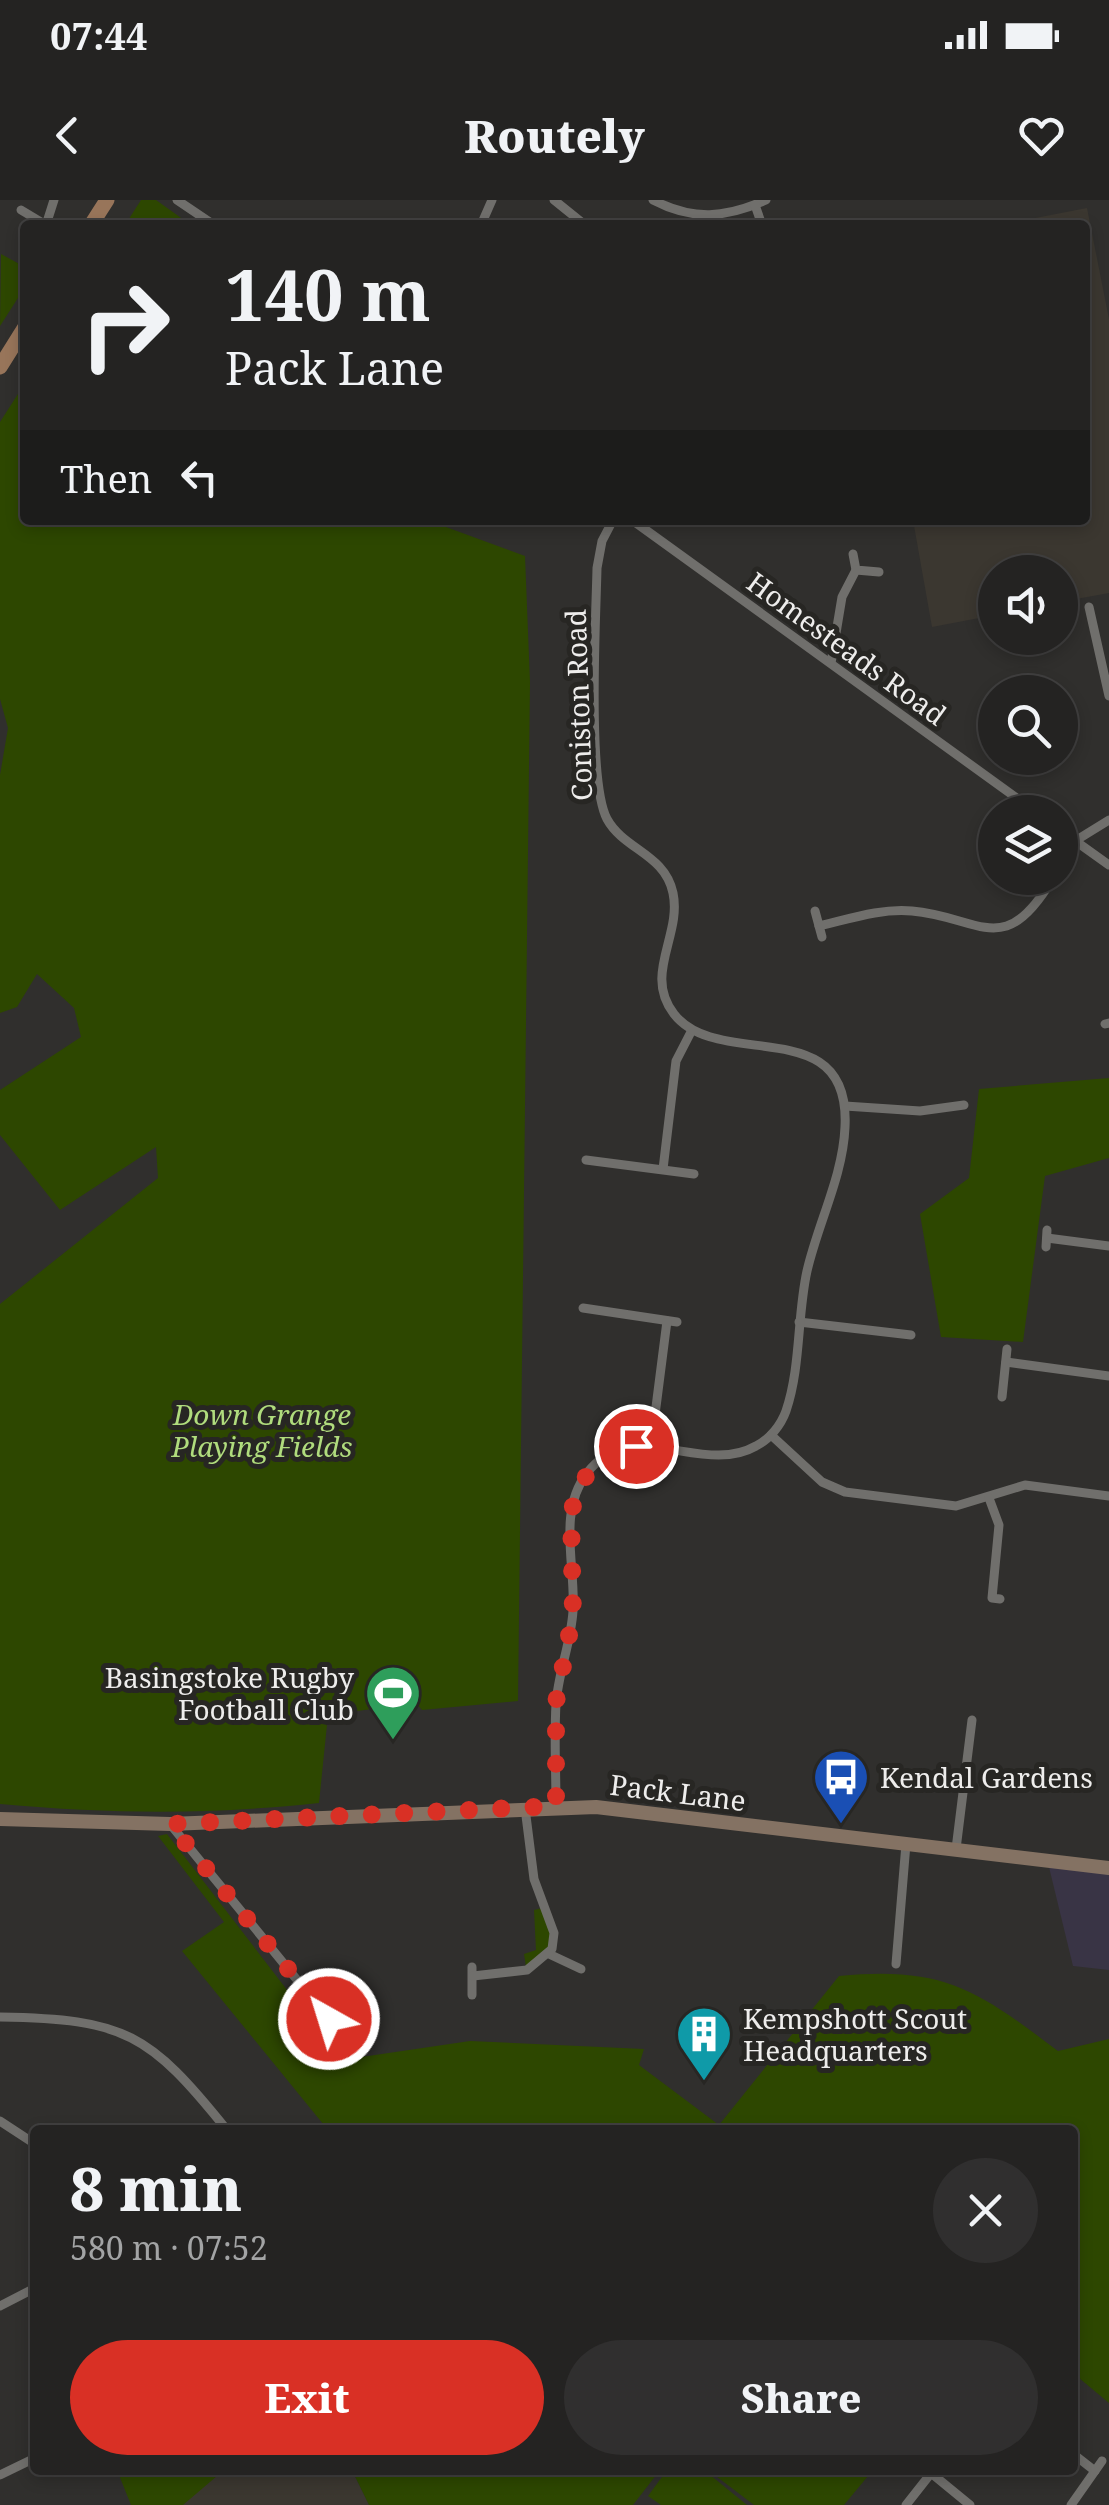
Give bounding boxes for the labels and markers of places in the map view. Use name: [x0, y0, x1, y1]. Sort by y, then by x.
pin: [594, 1404, 679, 1489]
place label: Basingstoke Rugby Football Club: [105, 1658, 354, 1728]
sports icon: Basingstoke Rugby Football Club: [363, 1663, 423, 1742]
bus stop icon: Kendal Gardens: [811, 1747, 871, 1826]
place label: Kendal Gardens: [880, 1758, 1093, 1796]
place label: Kempshott Scout Headquarters: [743, 1999, 967, 2069]
building icon: Kempshott Scout Headquarters: [674, 2004, 734, 2083]

